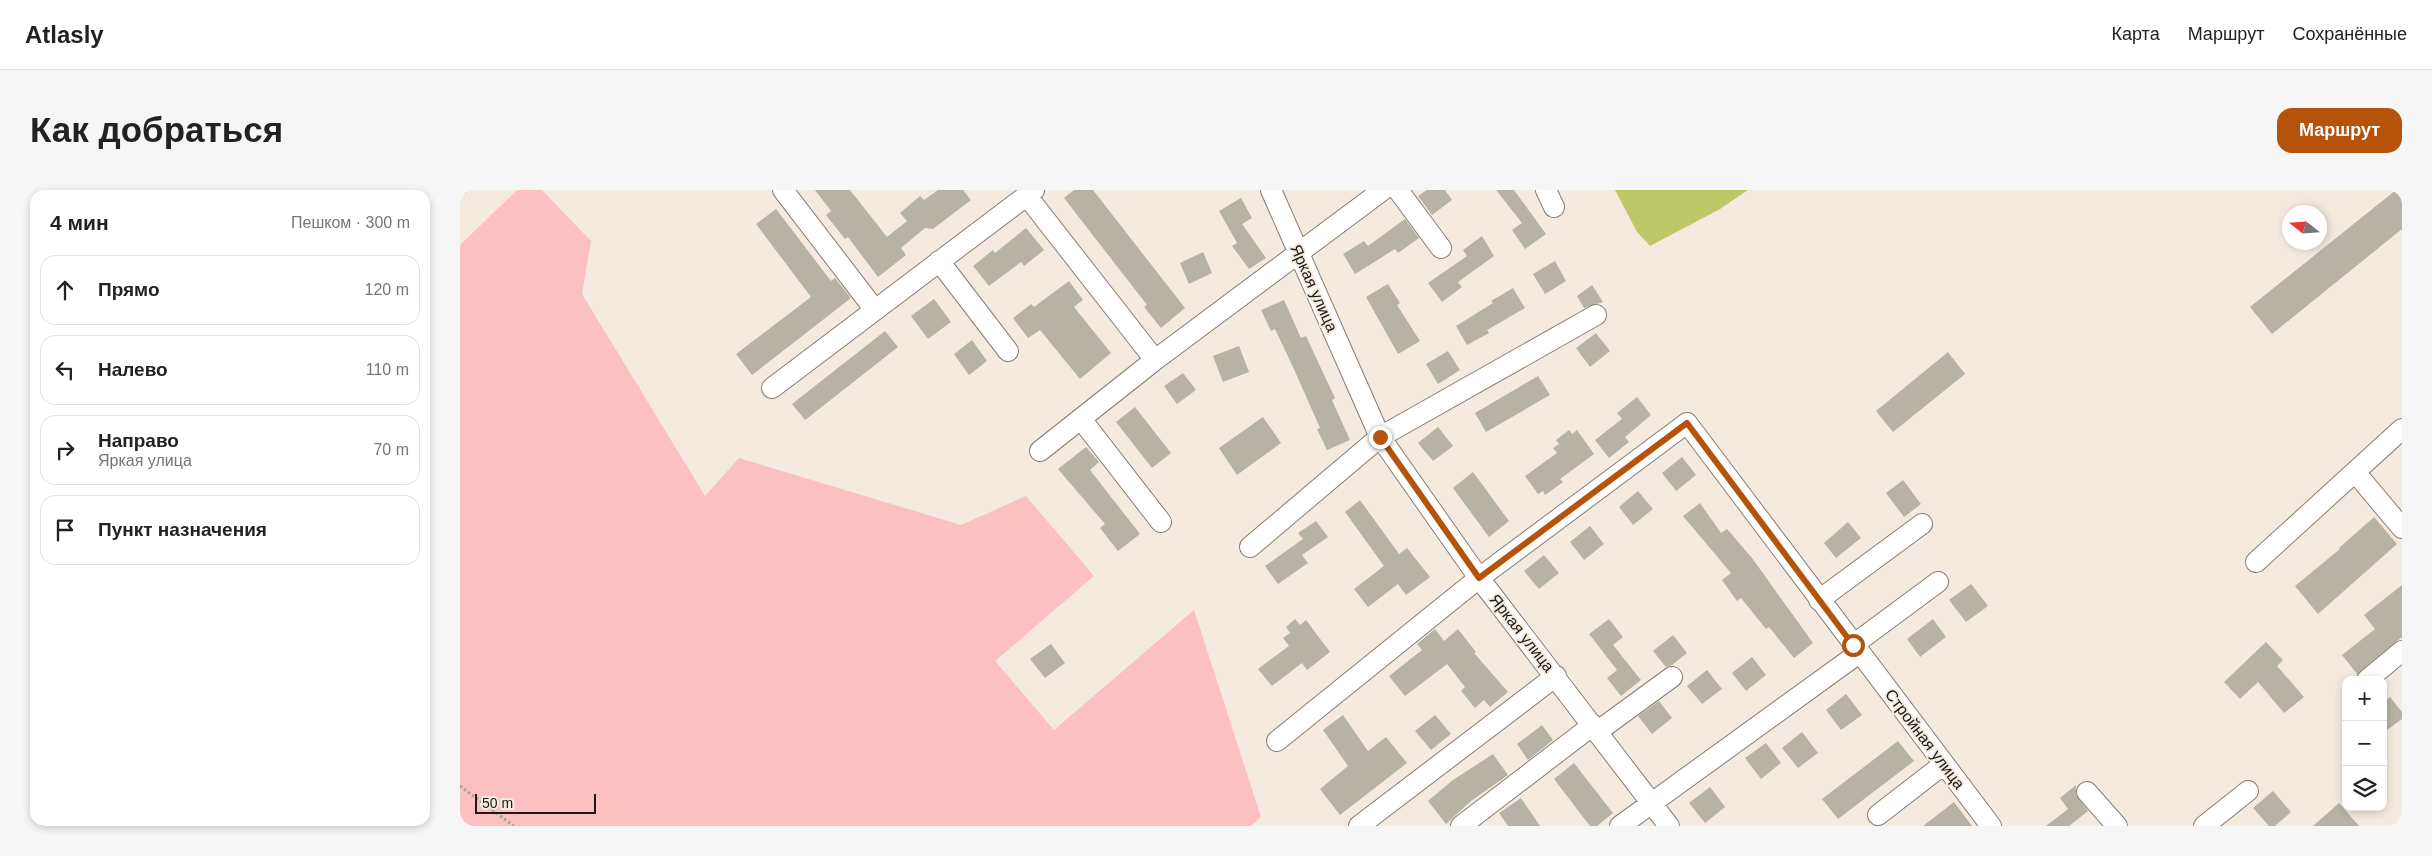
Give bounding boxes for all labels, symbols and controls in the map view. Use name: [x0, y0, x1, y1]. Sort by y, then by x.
text: Atlasly: [25, 21, 104, 48]
text: Карта: [2112, 24, 2160, 44]
text: Маршрут: [2188, 24, 2264, 44]
text: Сохранённые: [2292, 24, 2407, 44]
button: Маршрут: [2277, 108, 2402, 153]
text: Как добраться: [30, 110, 283, 149]
north arrow: [2282, 205, 2327, 250]
text: 4 мин: [50, 211, 109, 234]
text: Пешком · 300 m: [291, 214, 410, 231]
street label: Яркая улица: [1287, 242, 1341, 334]
icon: ahead: [51, 276, 79, 304]
text: Прямо: [98, 279, 160, 300]
text: 120 m: [365, 281, 409, 298]
icon: left: [51, 356, 79, 384]
text: Налево: [98, 359, 168, 380]
text: 110 m: [366, 361, 409, 378]
route end: [1369, 426, 1392, 449]
text: Направо: [98, 430, 179, 451]
icon: right: [51, 436, 79, 464]
text: 70 m: [373, 441, 409, 458]
text: Яркая улица: [98, 452, 192, 469]
icon: arrive: [51, 516, 79, 544]
text: Пункт назначения: [98, 519, 267, 540]
street label: Яркая улица: [1486, 591, 1558, 675]
route start: [1842, 634, 1865, 657]
map controls: [2342, 676, 2387, 811]
button: +: [2342, 676, 2387, 721]
street label: Стройная улица: [1882, 686, 1968, 792]
button: −: [2342, 721, 2387, 766]
button: layers: [2342, 766, 2387, 811]
scale bar: [475, 791, 596, 814]
text: 50 m: [482, 795, 513, 811]

